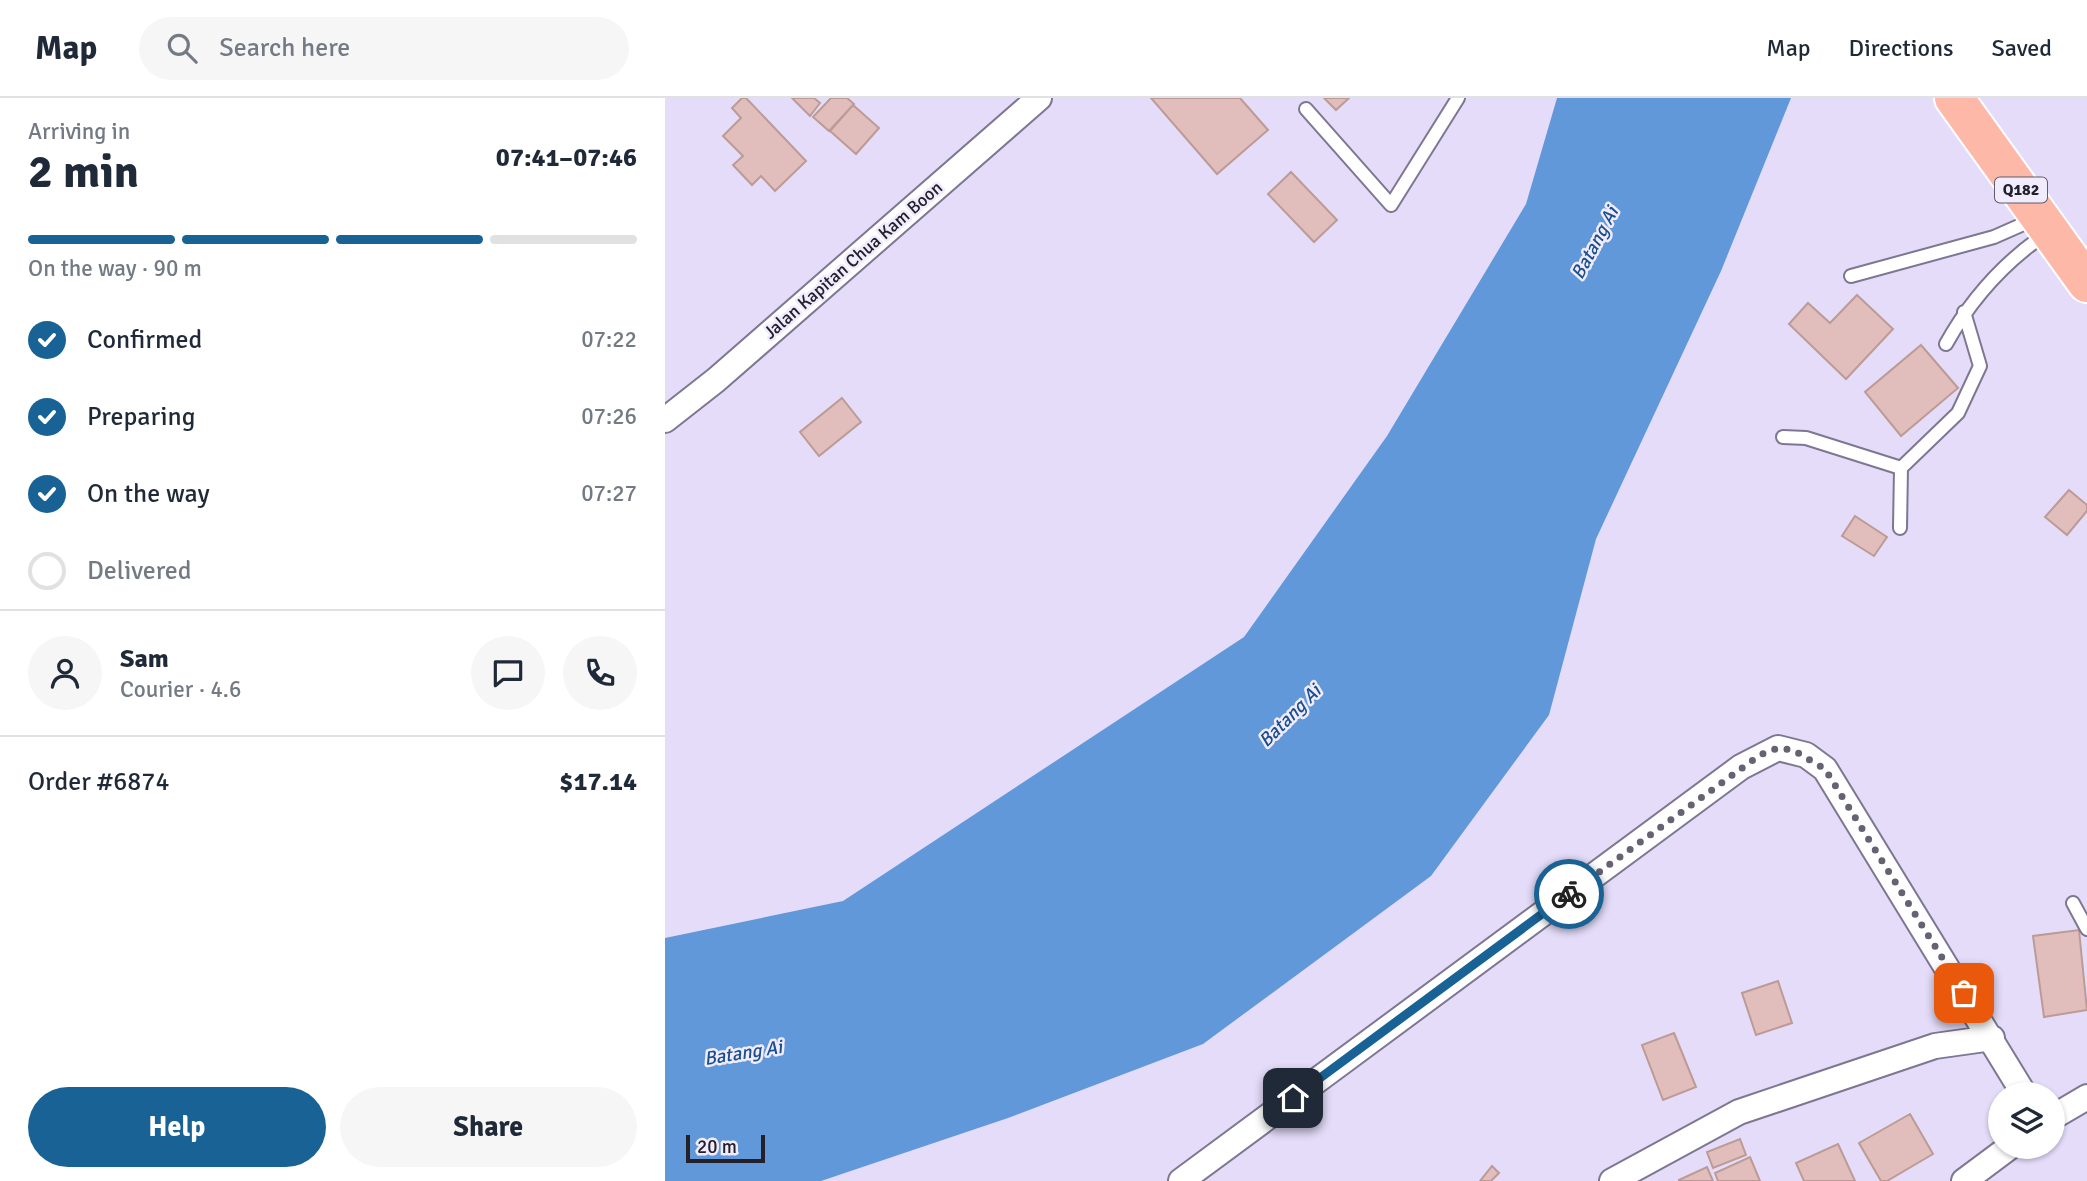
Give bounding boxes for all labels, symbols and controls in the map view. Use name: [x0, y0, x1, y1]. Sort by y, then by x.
search box: [139, 17, 629, 80]
text: Map: [35, 28, 97, 69]
icon: search: [163, 29, 201, 67]
text: Search here: [219, 32, 350, 64]
text: Map: [1766, 33, 1811, 63]
text: Directions: [1849, 33, 1954, 63]
text: Saved: [1992, 33, 2052, 63]
text: Arriving in: [28, 117, 130, 146]
text: 07:41–07:46: [496, 142, 637, 174]
text: 2 min: [28, 144, 139, 200]
street label: Jalan Kapitan Chua Kam Boon: [759, 176, 947, 344]
road number: Q182: [1995, 178, 2047, 202]
water label: Batang Ai: [1566, 201, 1625, 283]
text: On the way · 90 m: [28, 254, 202, 283]
icon: check: [28, 321, 66, 359]
text: Confirmed: [87, 324, 202, 356]
text: 07:22: [581, 325, 637, 354]
icon: check: [28, 398, 66, 436]
text: Preparing: [87, 401, 195, 433]
text: 07:26: [581, 402, 637, 431]
icon: check: [28, 475, 66, 513]
text: On the way: [87, 478, 210, 510]
text: 07:27: [581, 479, 637, 508]
text: Delivered: [87, 555, 192, 587]
button: person: [28, 636, 102, 710]
button: chat: [471, 636, 545, 710]
button: phone: [563, 636, 637, 710]
text: Sam: [120, 643, 169, 675]
text: Courier · 4.6: [120, 675, 241, 704]
water label: Batang Ai: [1254, 678, 1328, 752]
text: Order #6874: [28, 766, 169, 798]
text: $17.14: [559, 766, 637, 798]
courier: [1534, 859, 1604, 929]
icon: bike: [1550, 875, 1588, 913]
pin: [1934, 963, 1994, 1023]
icon: bag: [1945, 974, 1983, 1012]
water label: Batang Ai: [702, 1035, 785, 1071]
pin: [1263, 1068, 1323, 1128]
icon: home: [1274, 1079, 1312, 1117]
map controls: [1988, 1082, 2065, 1159]
button: layers: [1988, 1082, 2065, 1159]
button: Help: [28, 1087, 326, 1167]
button: Share: [340, 1087, 637, 1167]
scale bar: [686, 1132, 765, 1164]
text: 20 m: [697, 1135, 737, 1159]

